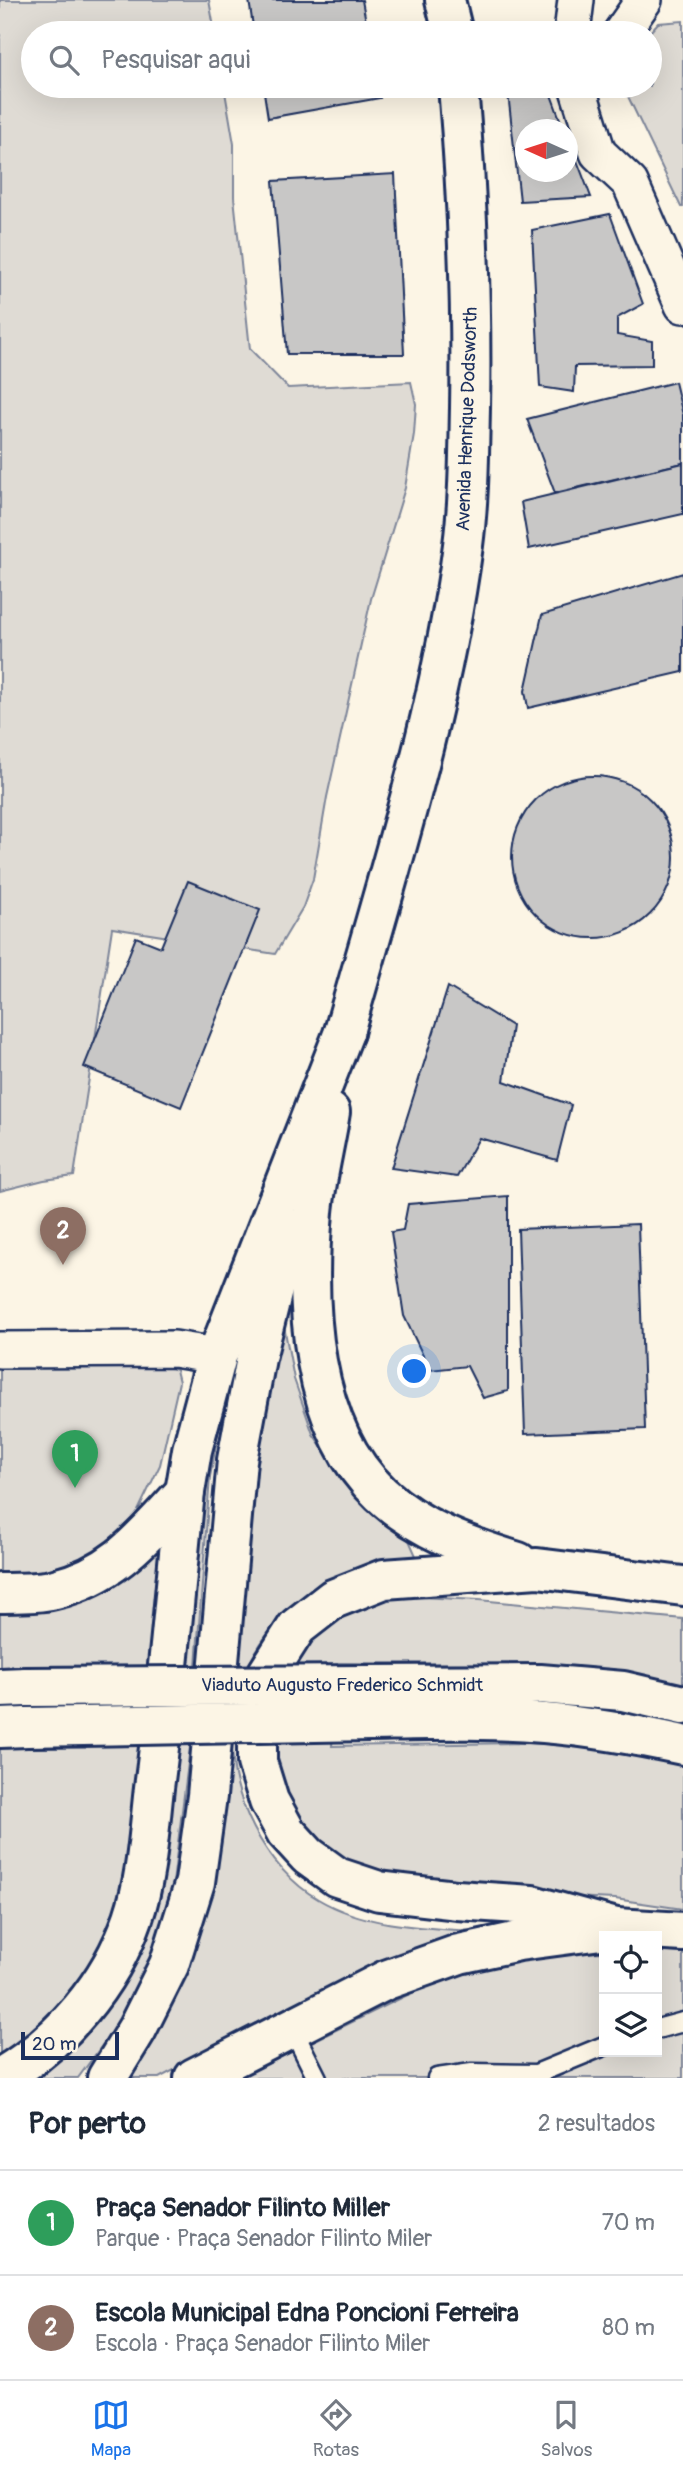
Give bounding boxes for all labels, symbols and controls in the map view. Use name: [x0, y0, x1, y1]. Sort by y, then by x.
search box: [21, 21, 662, 98]
icon: search: [45, 41, 83, 79]
text: Pesquisar aqui: [101, 44, 250, 76]
north arrow: [515, 119, 578, 182]
street label: Avenida Henrique Dodsworth: [451, 306, 483, 532]
pin: 2: [40, 1207, 86, 1265]
your location: [397, 1354, 431, 1388]
pin: 1: [52, 1430, 98, 1488]
street label: Viaduto Augusto Frederico Schmidt: [201, 1673, 483, 1697]
map controls: [599, 1931, 662, 2057]
button: locate: [599, 1931, 662, 1994]
button: layers: [599, 1994, 662, 2057]
scale bar: [21, 2029, 119, 2061]
text: 20 m: [32, 2032, 77, 2056]
text: Por perto: [28, 2105, 146, 2142]
text: 2 resultados: [538, 2109, 655, 2138]
text: Praça Senador Filinto Miller: [95, 2192, 390, 2224]
text: 1: [47, 2208, 56, 2237]
text: 70 m: [602, 2208, 655, 2237]
text: Parque · Praça Senador Filinto Miler: [95, 2224, 432, 2253]
text: Escola Municipal Edna Poncioni Ferreira: [95, 2297, 519, 2329]
text: 2: [45, 2313, 57, 2342]
text: 80 m: [602, 2313, 655, 2342]
text: Escola · Praça Senador Filinto Miler: [95, 2329, 430, 2358]
tab: Mapa: [91, 2396, 131, 2462]
tab: Rotas: [313, 2396, 359, 2462]
tab: Salvos: [541, 2396, 592, 2462]

